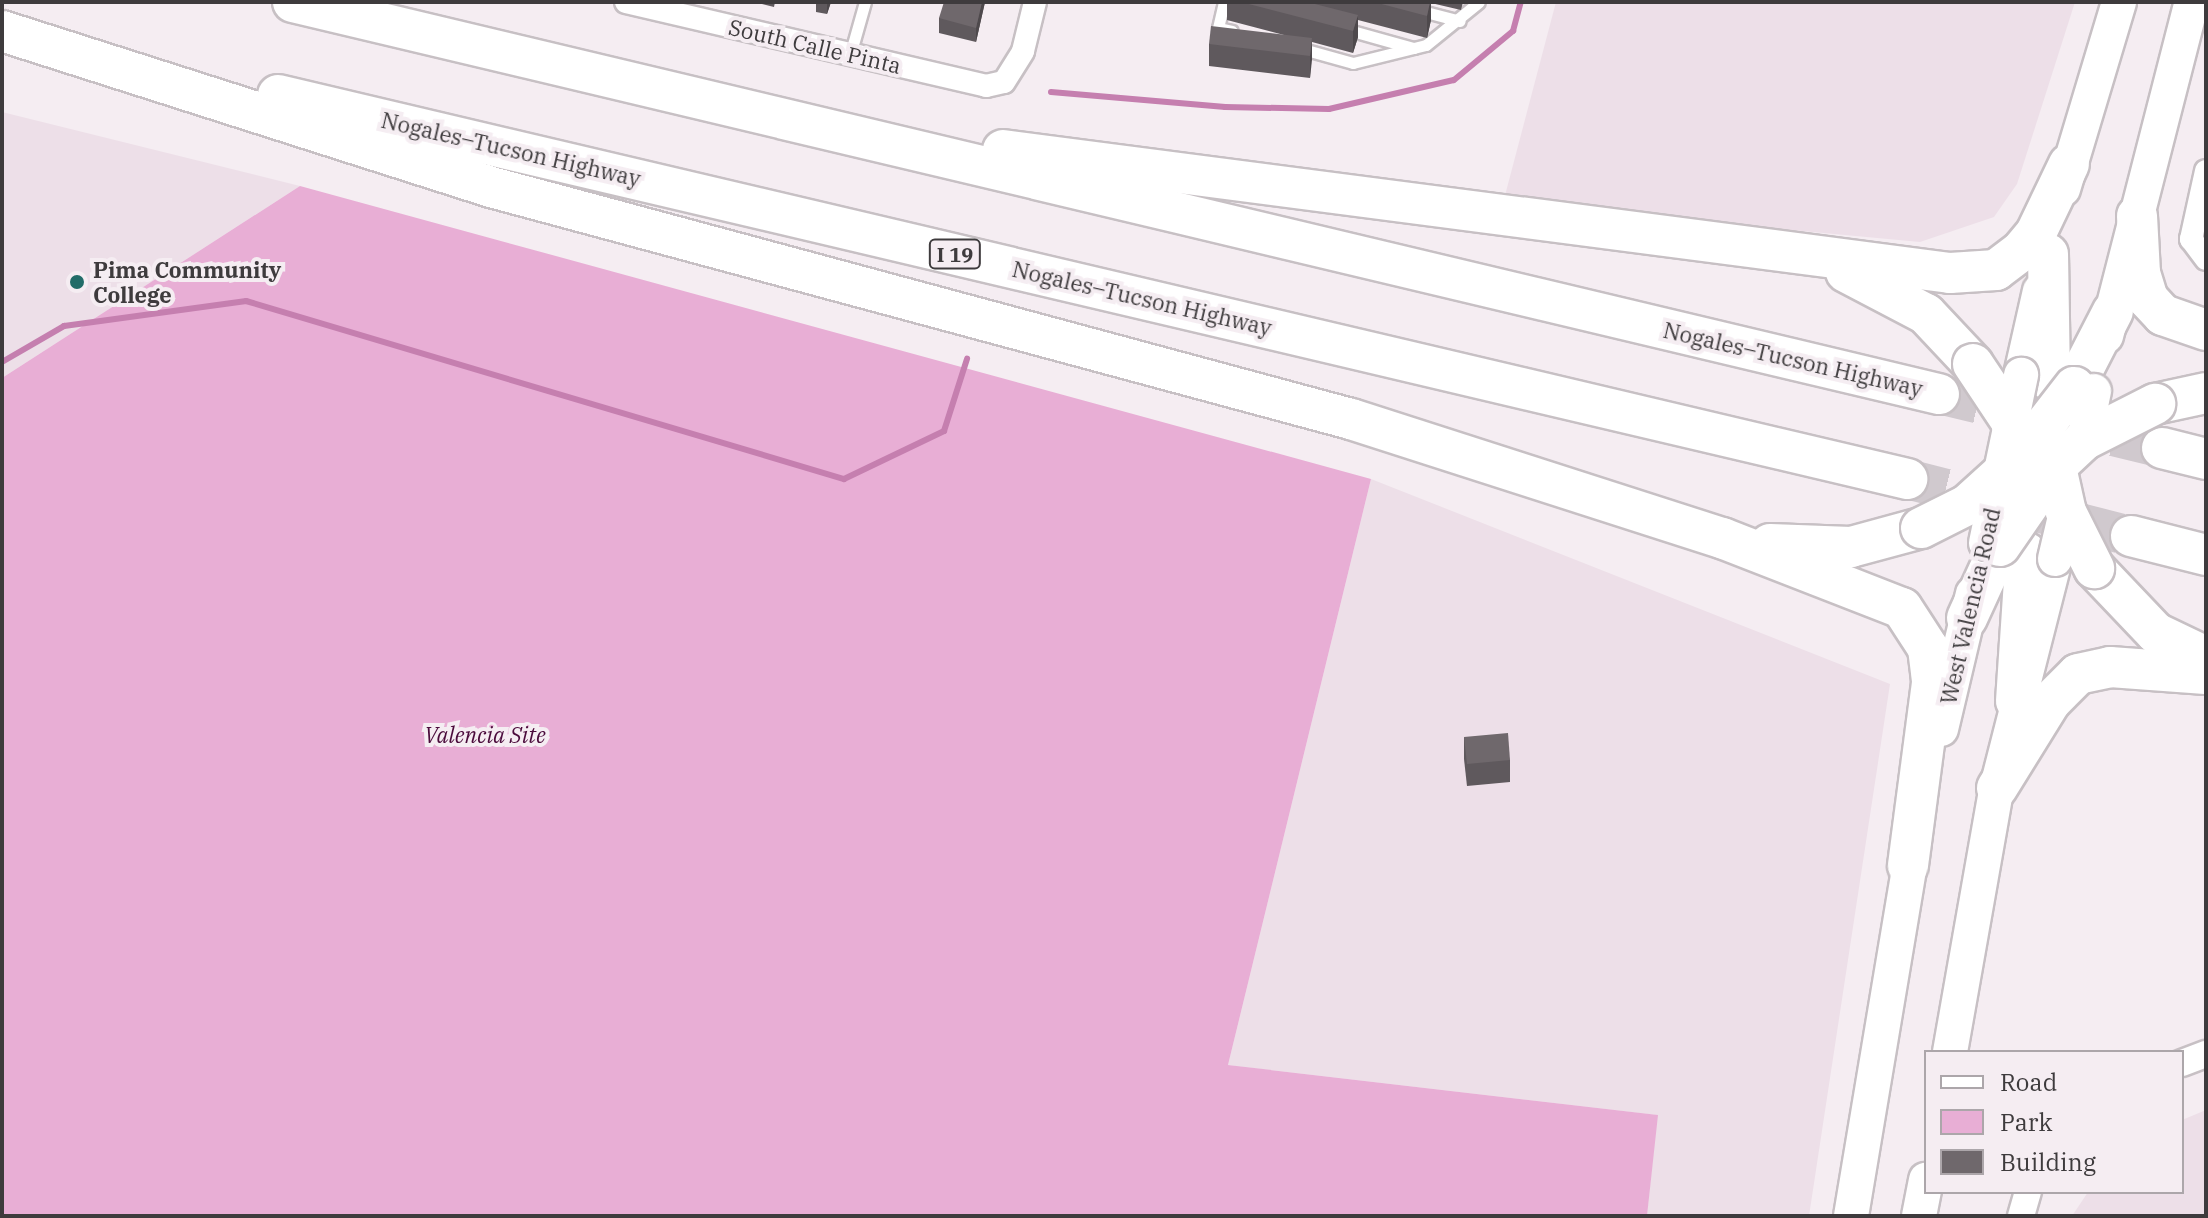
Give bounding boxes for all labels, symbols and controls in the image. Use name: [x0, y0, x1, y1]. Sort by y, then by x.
street label: South Calle Pinta: [726, 13, 904, 79]
street label: Nogales–Tucson Highway: [379, 106, 643, 192]
road number: I 19: [927, 238, 983, 270]
street label: Nogales–Tucson Highway: [1010, 255, 1274, 341]
place label: Pima Community College: [93, 256, 281, 308]
marker: Pima Community College: [68, 273, 86, 291]
street label: Nogales–Tucson Highway: [1661, 316, 1925, 402]
street label: West Valencia Road: [1935, 505, 2005, 707]
park label: Valencia Site: [424, 722, 546, 748]
legend: [1924, 1050, 2184, 1194]
text: Road: [2000, 1066, 2057, 1098]
text: Park: [2000, 1106, 2052, 1138]
text: Building: [2000, 1146, 2096, 1178]

